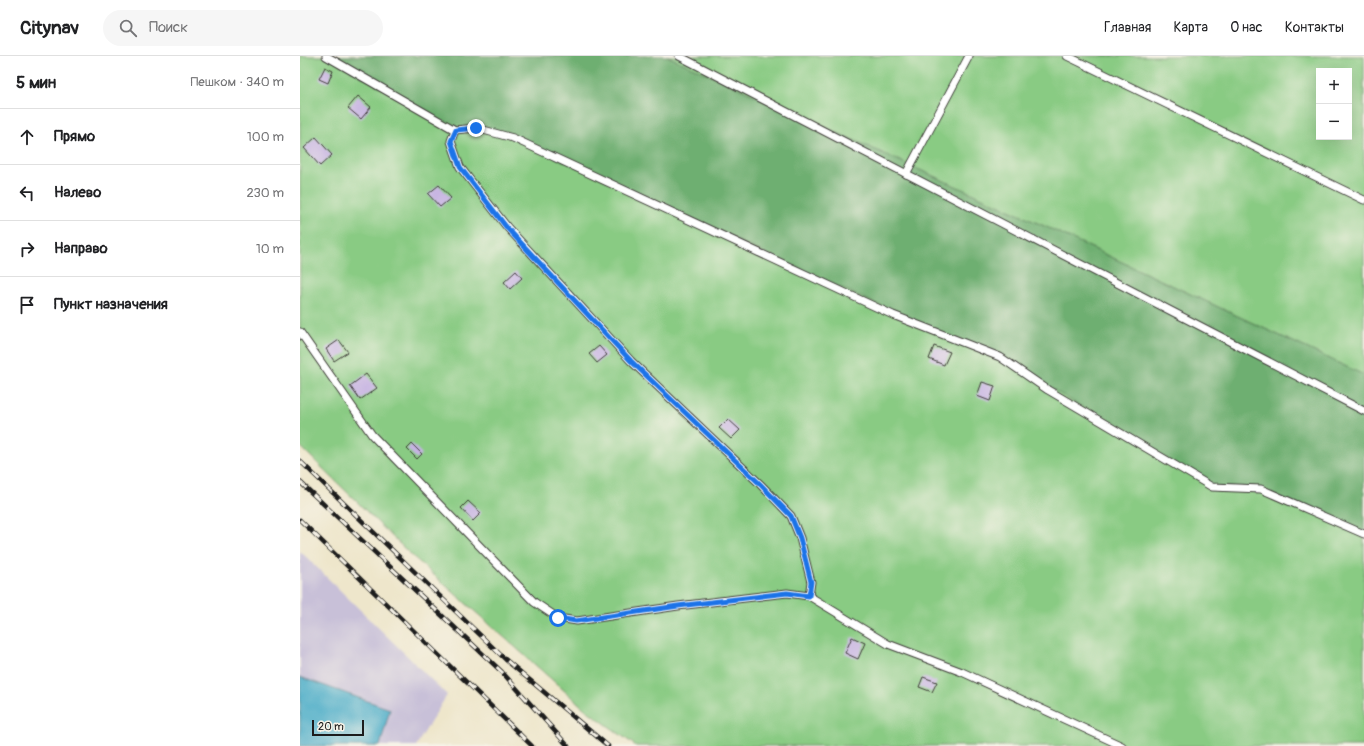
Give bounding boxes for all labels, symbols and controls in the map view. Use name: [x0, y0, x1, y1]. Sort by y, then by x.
search box: [103, 10, 383, 46]
text: Citynav: [20, 16, 79, 40]
icon: search: [117, 17, 139, 39]
text: Поиск: [149, 18, 188, 37]
text: Главная: [1104, 19, 1151, 36]
text: Карта: [1173, 19, 1208, 36]
text: О нас: [1230, 19, 1263, 36]
text: Контакты: [1285, 19, 1344, 36]
map controls: [1316, 68, 1352, 140]
button: +: [1316, 68, 1352, 104]
text: 5 мин: [16, 72, 56, 93]
text: Пешком · 340 m: [190, 74, 284, 90]
button: −: [1316, 104, 1352, 140]
route end: [467, 119, 485, 137]
icon: ahead: [16, 126, 38, 148]
text: Прямо: [54, 127, 95, 146]
text: 100 m: [247, 129, 284, 145]
icon: left: [16, 182, 38, 204]
text: Налево: [54, 183, 101, 202]
text: 230 m: [247, 185, 284, 201]
icon: right: [16, 238, 38, 260]
text: Направо: [54, 239, 108, 258]
text: 10 m: [256, 241, 284, 257]
icon: arrive: [16, 294, 38, 316]
text: Пункт назначения: [54, 295, 168, 314]
route start: [549, 609, 567, 627]
scale bar: [312, 718, 364, 737]
text: 20 m: [318, 720, 344, 733]

